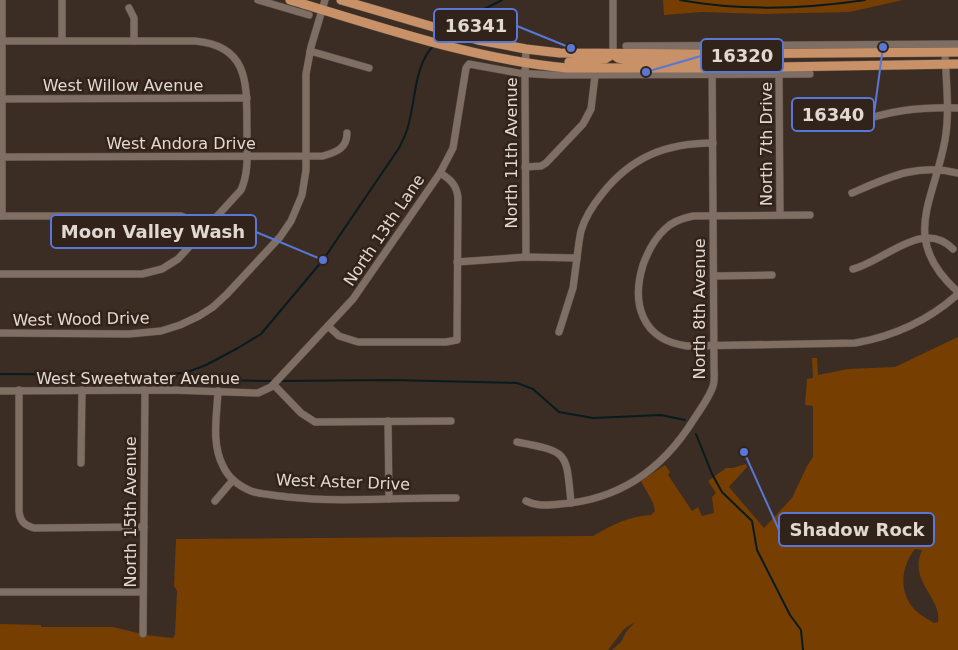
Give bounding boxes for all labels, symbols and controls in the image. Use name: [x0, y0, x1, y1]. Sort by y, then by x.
callout: 16341: [434, 9, 517, 42]
text: 16341: [445, 15, 507, 36]
callout: 16320: [701, 39, 783, 72]
text: 16320: [711, 45, 773, 66]
street label: West Willow Avenue: [43, 76, 203, 95]
street label: North 11th Avenue: [502, 77, 521, 229]
street label: North 7th Drive: [757, 82, 776, 206]
callout: 16340: [792, 98, 874, 131]
text: 16340: [802, 104, 864, 125]
street label: West Andora Drive: [106, 134, 256, 153]
street label: North 13th Lane: [340, 171, 428, 289]
callout: Moon Valley Wash: [51, 215, 256, 248]
text: Moon Valley Wash: [61, 221, 245, 242]
street label: North 8th Avenue: [690, 239, 709, 379]
street label: West Wood Drive: [12, 308, 150, 330]
street label: West Sweetwater Avenue: [36, 369, 240, 388]
street label: North 15th Avenue: [121, 436, 140, 588]
street label: West Aster Drive: [276, 470, 410, 494]
callout: Shadow Rock: [779, 513, 934, 546]
text: Shadow Rock: [790, 519, 925, 540]

